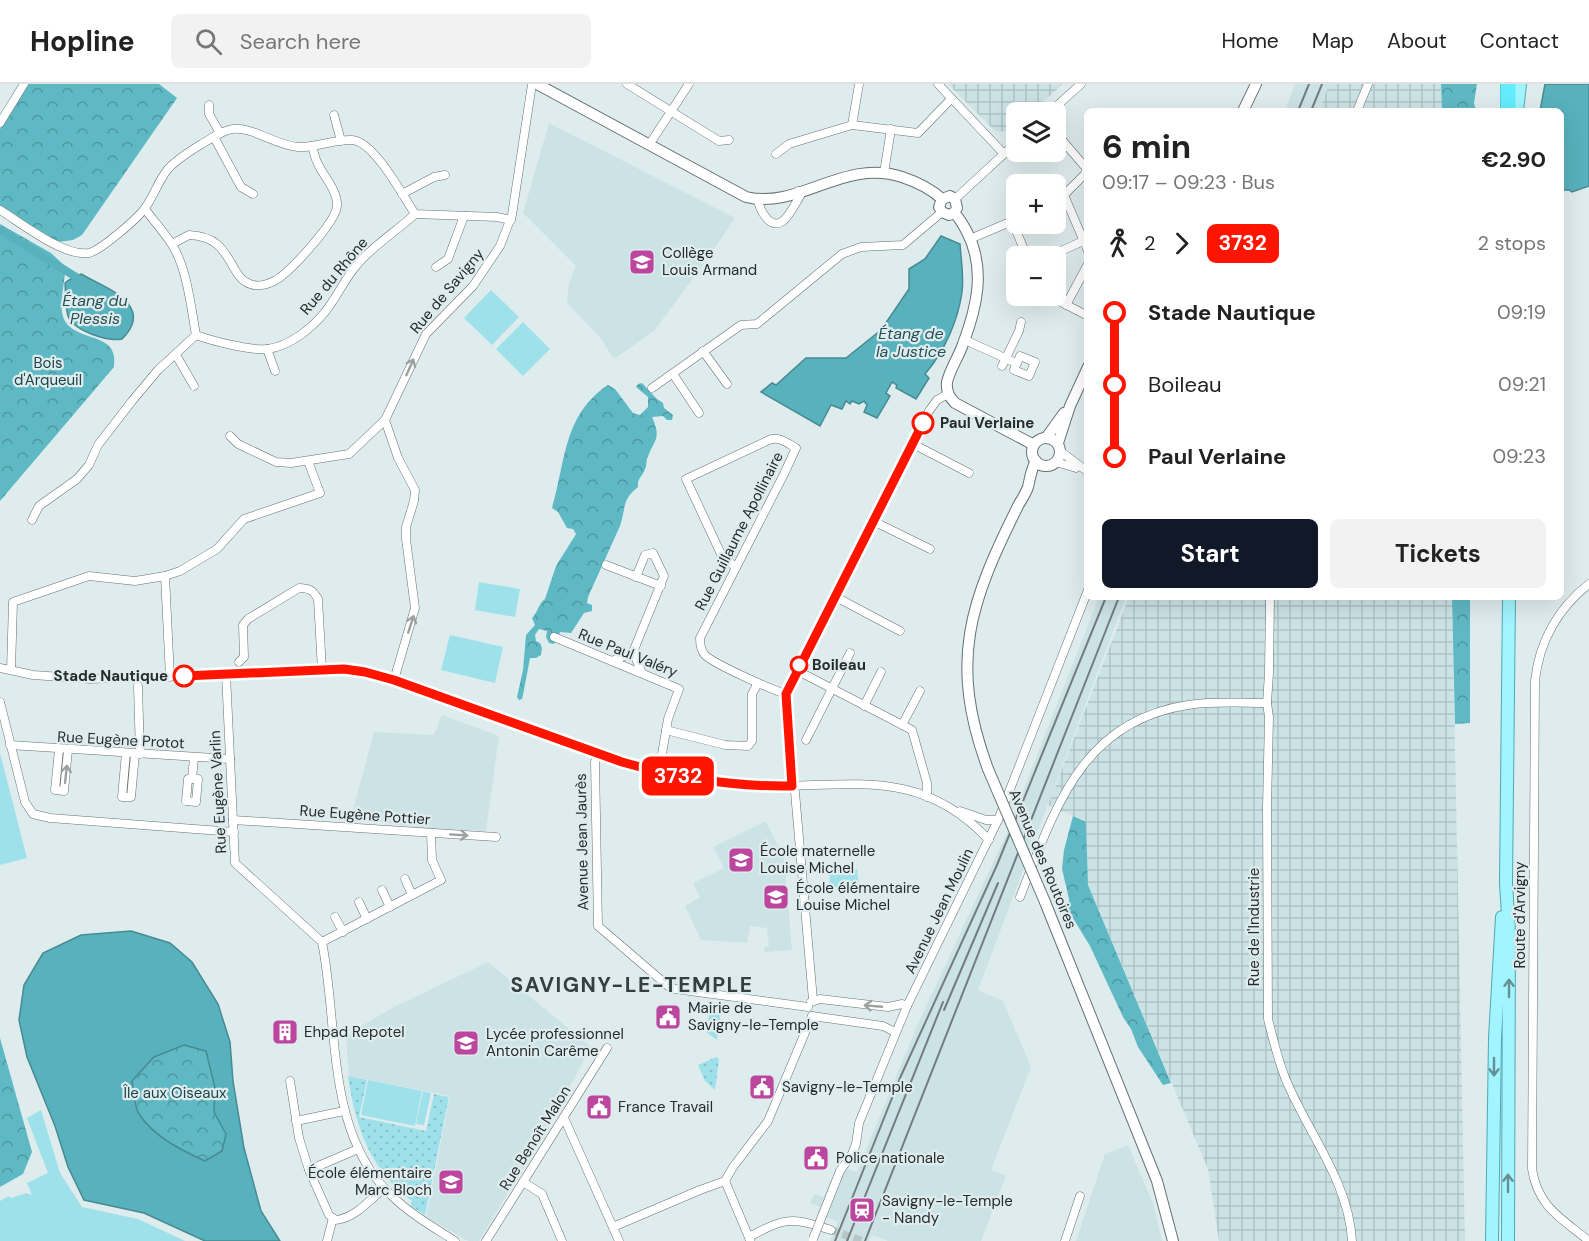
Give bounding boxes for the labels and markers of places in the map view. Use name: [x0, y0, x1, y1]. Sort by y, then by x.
place label: Collège Louis Armand: [662, 243, 757, 280]
school or university icon: Collège Louis Armand: [627, 247, 657, 277]
marker: Paul Verlaine: [912, 412, 934, 434]
place label: Paul Verlaine: [940, 413, 1034, 433]
place label: Boileau: [812, 655, 866, 675]
marker: Boileau: [790, 656, 808, 674]
marker: Stade Nautique: [173, 665, 195, 687]
place label: Stade Nautique: [54, 666, 168, 686]
place label: École maternelle Louise Michel: [760, 841, 875, 878]
school or university icon: École maternelle Louise Michel: [726, 845, 756, 875]
place label: École élémentaire Louise Michel: [796, 878, 920, 915]
school or university icon: École élémentaire Louise Michel: [761, 882, 791, 912]
place label: Mairie de Savigny-le-Temple: [688, 998, 819, 1035]
public building icon: Mairie de Savigny-le-Temple: [653, 1002, 683, 1032]
building icon: Ehpad Repotel: [270, 1017, 300, 1047]
place label: Ehpad Repotel: [304, 1022, 405, 1042]
place label: Lycée professionnel Antonin Carême: [486, 1024, 624, 1061]
school or university icon: Lycée professionnel Antonin Carême: [451, 1028, 481, 1058]
public building icon: Savigny-le-Temple: [747, 1072, 777, 1102]
place label: Savigny-le-Temple: [782, 1077, 913, 1097]
public building icon: France Travail: [584, 1092, 614, 1122]
place label: France Travail: [618, 1097, 713, 1117]
public building icon: Police nationale: [801, 1143, 831, 1173]
place label: Police nationale: [836, 1148, 945, 1168]
place label: École élémentaire Marc Bloch: [308, 1163, 432, 1200]
school or university icon: École élémentaire Marc Bloch: [436, 1167, 466, 1197]
place label: Savigny-le-Temple - Nandy: [882, 1191, 1013, 1228]
station icon: Savigny-le-Temple - Nandy: [847, 1195, 877, 1225]

